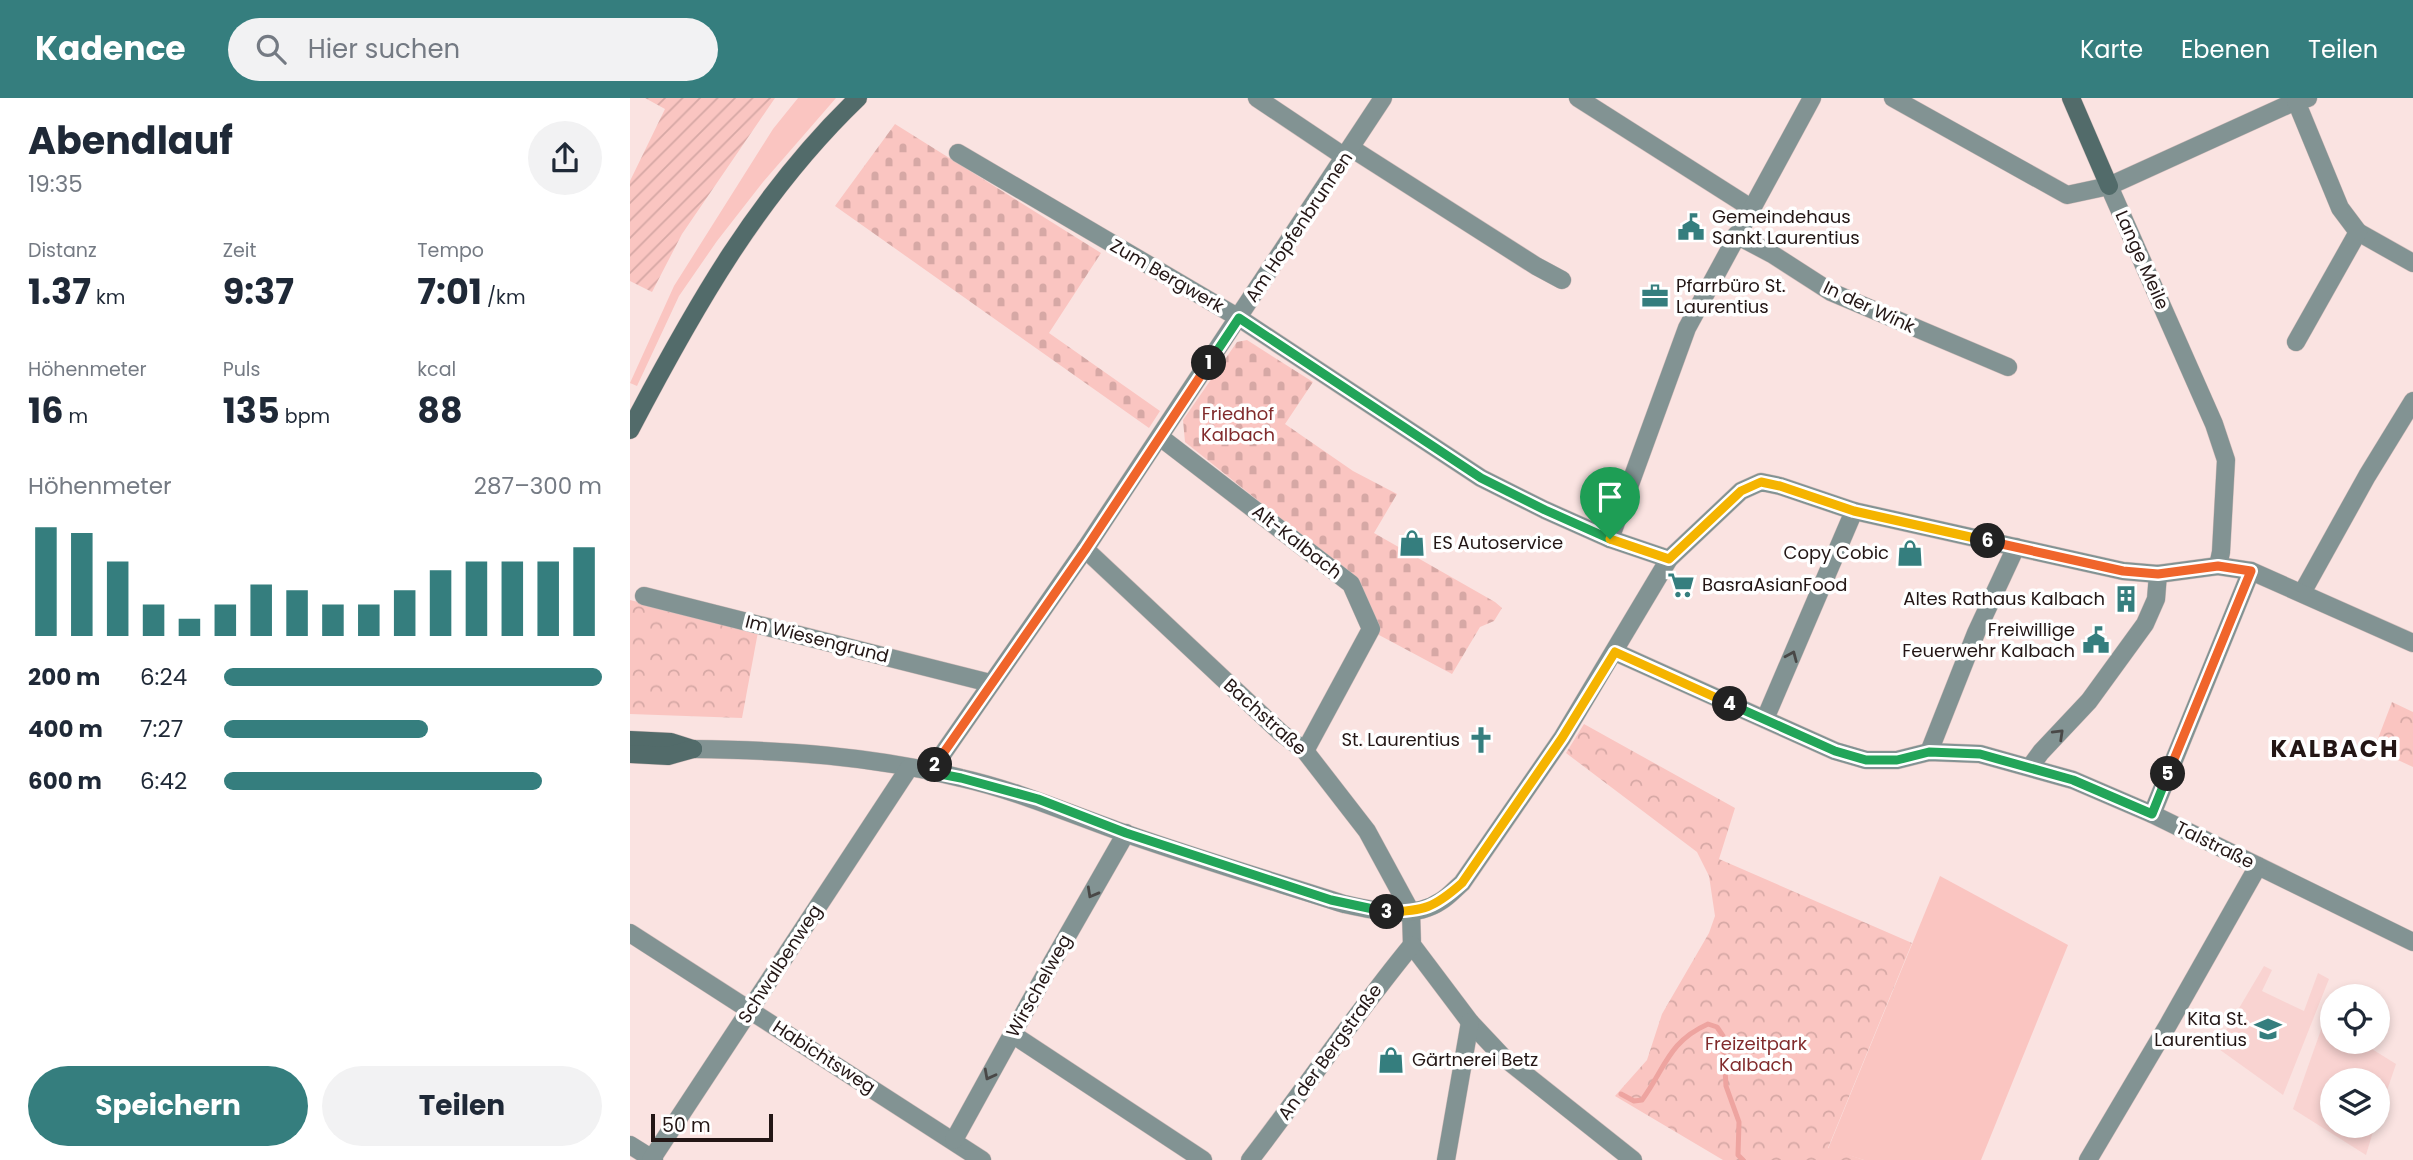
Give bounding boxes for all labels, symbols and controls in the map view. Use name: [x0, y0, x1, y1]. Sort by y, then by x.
search box: [228, 18, 718, 81]
text: Kadence: [35, 25, 186, 72]
icon: search: [252, 30, 290, 68]
text: Hier suchen: [308, 31, 460, 67]
text: Karte: [2080, 33, 2143, 66]
text: Ebenen: [2181, 33, 2270, 66]
text: Teilen: [2308, 33, 2378, 66]
text: Abendlauf: [28, 114, 233, 167]
button: share: [528, 121, 602, 195]
street label: Am Hopfenbrunnen: [1239, 147, 1358, 307]
text: 19:35: [28, 168, 83, 200]
place label: Gemeindehaus Sankt Laurentius: [1712, 204, 1860, 250]
street label: Lange Meile: [2109, 206, 2175, 313]
public building icon: Gemeindehaus Sankt Laurentius: [1676, 212, 1706, 242]
street label: Zum Bergwerk: [1106, 233, 1229, 319]
text: Distanz: [28, 237, 97, 264]
text: Zeit: [223, 237, 256, 264]
text: Tempo: [417, 237, 484, 264]
text: 1.37: [28, 267, 91, 316]
text: 9:37: [223, 267, 294, 316]
text: 7:01: [417, 267, 482, 316]
place label: Pfarrbüro St. Laurentius: [1676, 273, 1786, 319]
street label: In der Wink: [1819, 274, 1920, 339]
office icon: Pfarrbüro St. Laurentius: [1640, 281, 1670, 311]
text: km: [91, 284, 125, 311]
text: /km: [482, 284, 525, 311]
pin: 1: [1192, 345, 1226, 380]
text: 1: [1205, 349, 1212, 376]
text: Höhenmeter: [28, 356, 147, 383]
text: Puls: [223, 356, 260, 383]
text: kcal: [417, 356, 456, 383]
text: 16: [28, 386, 63, 435]
text: 135: [223, 386, 280, 435]
text: 88: [417, 386, 463, 435]
park label: Friedhof Kalbach: [1201, 401, 1275, 447]
text: m: [63, 403, 88, 430]
text: bpm: [280, 403, 330, 430]
pin: [1580, 467, 1640, 539]
text: Höhenmeter: [28, 470, 172, 502]
text: 287–300 m: [474, 470, 602, 502]
icon: arrive: [1591, 478, 1629, 516]
street label: Alt-Kalbach: [1247, 499, 1347, 584]
pin: 6: [1970, 524, 2006, 558]
text: 6: [1981, 527, 1994, 554]
shop icon: ES Autoservice: [1397, 528, 1427, 558]
place label: ES Autoservice: [1433, 530, 1563, 555]
shop icon: Copy Cobic: [1895, 538, 1925, 568]
place label: Copy Cobic: [1784, 540, 1889, 565]
supermarket icon: BasraAsianFood: [1666, 570, 1696, 600]
place label: BasraAsianFood: [1702, 572, 1847, 597]
building icon: Altes Rathaus Kalbach: [2111, 584, 2141, 614]
place label: Altes Rathaus Kalbach: [1903, 586, 2105, 611]
street label: Im Wiesengrund: [743, 609, 892, 668]
place label: Freiwillige Feuerwehr Kalbach: [1902, 617, 2075, 663]
public building icon: Freiwillige Feuerwehr Kalbach: [2081, 625, 2111, 655]
one-way arrow: [1784, 651, 1798, 664]
text: 200 m: [28, 661, 100, 693]
text: 6:24: [140, 661, 187, 693]
street label: Bachstraße: [1218, 673, 1312, 761]
pin: 4: [1712, 686, 1748, 722]
text: 4: [1723, 690, 1736, 717]
text: 400 m: [28, 713, 103, 745]
text: 7:27: [140, 713, 183, 745]
church icon: St. Laurentius: [1466, 725, 1496, 755]
place label: St. Laurentius: [1342, 727, 1460, 752]
one-way arrow: [2051, 729, 2064, 742]
district label: KALBACH: [2270, 732, 2400, 765]
pin: 2: [918, 748, 952, 782]
text: 2: [929, 751, 940, 778]
pin: 5: [2150, 756, 2186, 792]
text: 5: [2161, 760, 2174, 787]
text: 600 m: [28, 765, 102, 797]
text: 6:42: [140, 765, 187, 797]
street label: Talstraße: [2172, 815, 2259, 874]
one-way arrow: [1087, 885, 1100, 898]
pin: 3: [1370, 894, 1404, 930]
text: 3: [1381, 898, 1392, 925]
street label: Schwalbenweg: [732, 899, 827, 1028]
street label: Wirschelweg: [1000, 930, 1077, 1042]
street label: An der Bergstraße: [1272, 979, 1388, 1125]
map controls: [2320, 984, 2390, 1138]
button: locate: [2320, 984, 2390, 1054]
place label: Kita St. Laurentius: [2154, 1006, 2247, 1052]
street label: Habichtsweg: [768, 1014, 880, 1099]
school or university icon: Kita St. Laurentius: [2253, 1014, 2283, 1044]
park label: Freizeitpark Kalbach: [1705, 1031, 1808, 1077]
shop icon: Gärtnerei Betz: [1376, 1045, 1406, 1075]
place label: Gärtnerei Betz: [1412, 1047, 1538, 1072]
button: Speichern: [28, 1066, 308, 1146]
button: Teilen: [322, 1066, 602, 1146]
one-way arrow: [984, 1068, 998, 1081]
button: layers: [2320, 1068, 2390, 1138]
scale bar: [651, 1111, 774, 1143]
text: 50 m: [662, 1112, 711, 1139]

